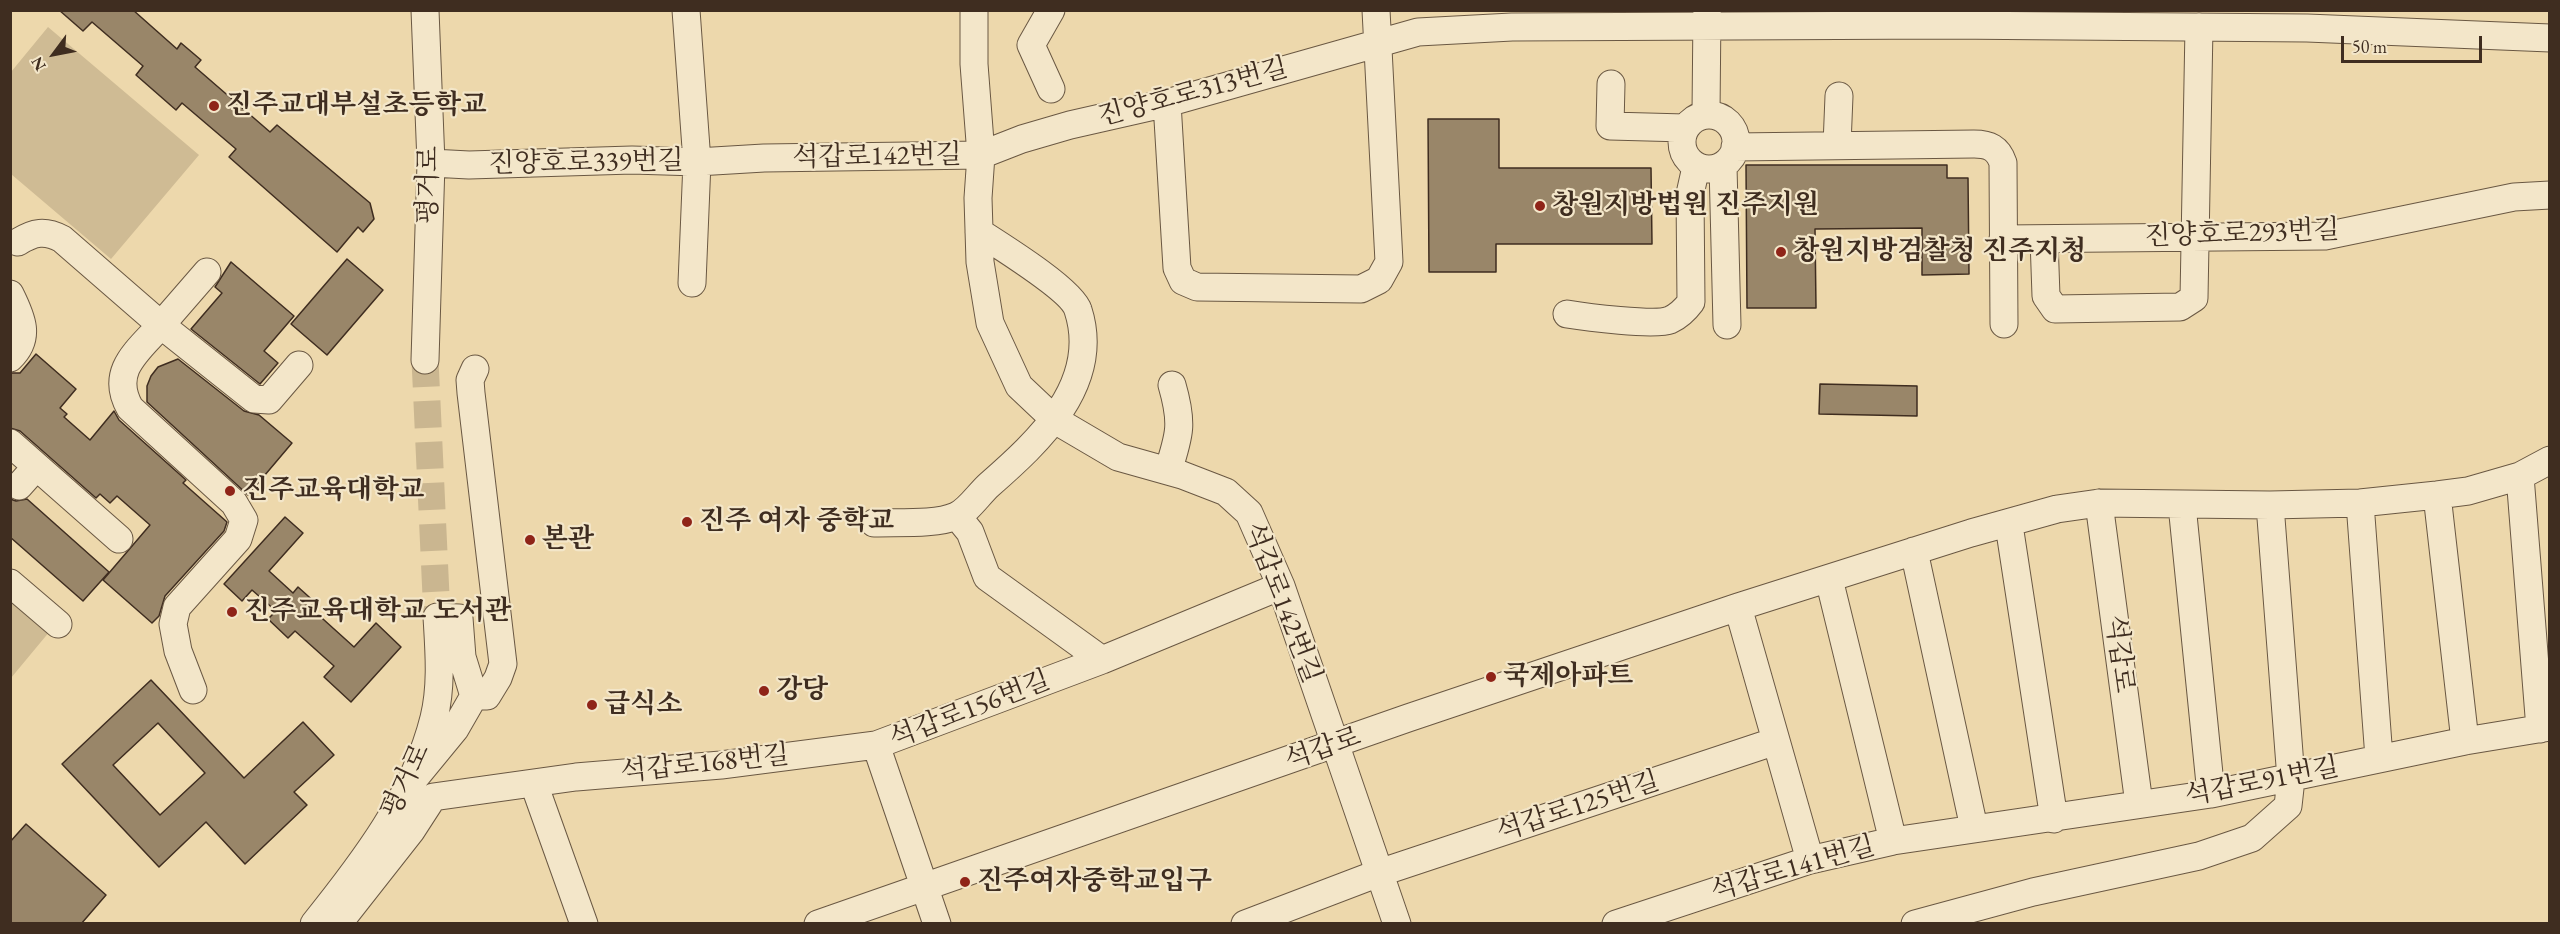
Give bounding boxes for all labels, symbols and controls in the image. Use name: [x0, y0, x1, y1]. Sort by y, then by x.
north arrow: [24, 24, 84, 84]
scale bar: [2344, 24, 2485, 62]
text: 50 m: [2352, 35, 2387, 58]
street label: 진양호로313번길: [1094, 52, 1292, 134]
text: N: [26, 53, 51, 75]
place label: 진주교대부설초등학교: [226, 90, 487, 122]
marker: 진주교대부설초등학교: [207, 99, 221, 113]
street label: 석갑로142번길: [792, 139, 962, 175]
street label: 진양호로339번길: [488, 145, 684, 181]
street label: 평거로: [412, 146, 446, 224]
place label: 창원지방법원 진주지원: [1552, 190, 1819, 222]
marker: 창원지방법원 진주지원: [1533, 199, 1547, 213]
street label: 진양호로293번길: [2144, 214, 2340, 254]
place label: 창원지방검찰청 진주지청: [1793, 236, 2086, 268]
marker: 창원지방검찰청 진주지청: [1774, 245, 1788, 259]
place label: 진주교육대학교: [242, 475, 425, 507]
marker: 진주교육대학교: [223, 484, 237, 498]
place label: 진주 여자 중학교: [699, 506, 894, 538]
marker: 진주 여자 중학교: [680, 515, 694, 529]
street label: 석갑로142번길: [1237, 518, 1327, 688]
place label: 본관: [542, 524, 594, 556]
marker: 본관: [523, 533, 537, 547]
place label: 진주교육대학교 도서관: [244, 596, 511, 628]
marker: 진주교육대학교 도서관: [225, 605, 239, 619]
street label: 석갑로: [2098, 613, 2140, 695]
place label: 국제아파트: [1503, 661, 1633, 693]
street label: 석갑로156번길: [885, 665, 1055, 755]
marker: 국제아파트: [1484, 670, 1498, 684]
place label: 강당: [776, 675, 828, 707]
marker: 강당: [757, 684, 771, 698]
place label: 급식소: [604, 689, 682, 721]
marker: 급식소: [585, 698, 599, 712]
street label: 석갑로: [1281, 721, 1365, 777]
street label: 평거로: [375, 739, 437, 823]
street label: 석갑로168번길: [619, 739, 791, 789]
street label: 석갑로91번길: [2182, 751, 2342, 813]
street label: 석갑로125번길: [1492, 765, 1664, 849]
street label: 석갑로141번길: [1707, 830, 1879, 908]
place label: 진주여자중학교입구: [977, 866, 1212, 898]
marker: 진주여자중학교입구: [958, 875, 972, 889]

